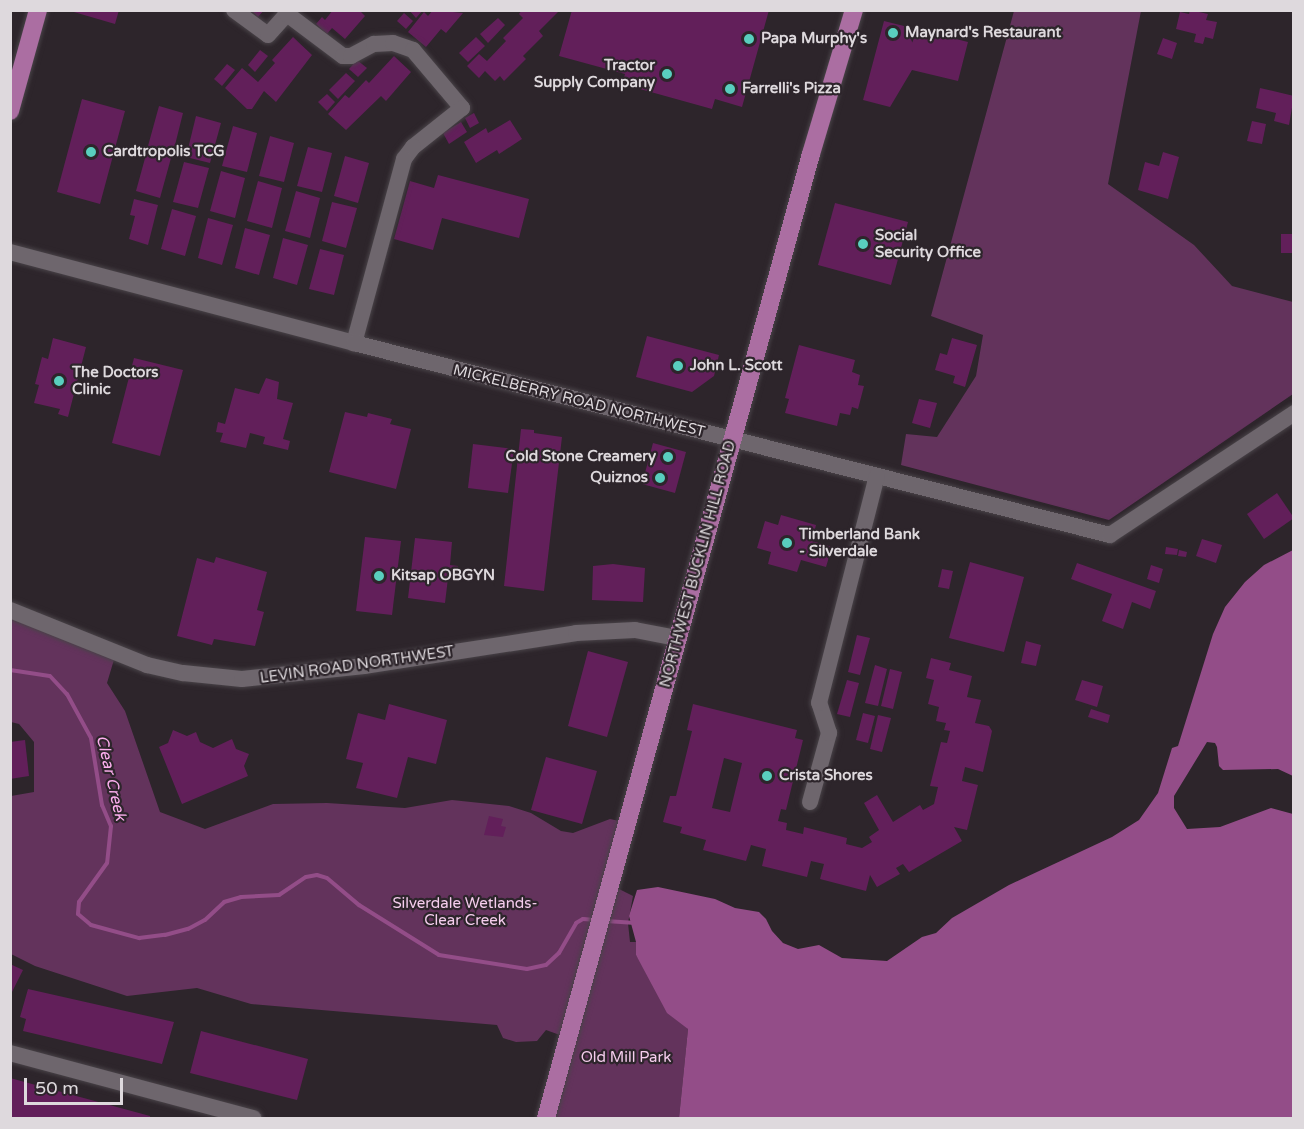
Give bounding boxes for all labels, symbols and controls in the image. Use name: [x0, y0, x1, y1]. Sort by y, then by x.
place label: Maynard's Restaurant: [905, 24, 1061, 42]
marker: Maynard's Restaurant: [886, 26, 900, 40]
place label: Papa Murphy's: [761, 30, 867, 48]
marker: Papa Murphy's: [742, 32, 756, 46]
place label: Tractor Supply Company: [534, 56, 655, 91]
marker: Tractor Supply Company: [660, 67, 674, 81]
place label: Farrelli's Pizza: [742, 80, 841, 98]
marker: Farrelli's Pizza: [723, 82, 737, 96]
place label: Cardtropolis TCG: [103, 143, 225, 161]
marker: Cardtropolis TCG: [84, 145, 98, 159]
place label: Social Security Office: [875, 226, 981, 261]
marker: Social Security Office: [856, 237, 870, 251]
place label: John L. Scott: [690, 357, 782, 375]
marker: John L. Scott: [671, 359, 685, 373]
street label: MICKELBERRY ROAD NORTHWEST: [451, 361, 707, 441]
place label: The Doctors Clinic: [72, 363, 158, 398]
marker: The Doctors Clinic: [50, 372, 68, 390]
street label: NORTHWEST BUCKLIN HILL ROAD: [656, 439, 740, 689]
place label: Cold Stone Creamery: [506, 448, 656, 466]
marker: Cold Stone Creamery: [661, 450, 675, 464]
place label: Quiznos: [590, 469, 648, 487]
marker: Quiznos: [653, 471, 667, 485]
place label: Timberland Bank - Silverdale: [799, 525, 920, 560]
marker: Timberland Bank - Silverdale: [780, 536, 794, 550]
place label: Kitsap OBGYN: [391, 567, 495, 585]
marker: Kitsap OBGYN: [372, 569, 386, 583]
street label: LEVIN ROAD NORTHWEST: [259, 642, 455, 688]
water label: Clear Creek: [92, 733, 130, 823]
place label: Crista Shores: [779, 767, 873, 785]
marker: Crista Shores: [760, 769, 774, 783]
park label: Silverdale Wetlands- Clear Creek: [392, 894, 538, 929]
park label: Old Mill Park: [581, 1049, 671, 1067]
scale bar: [27, 1066, 126, 1104]
text: 50 m: [35, 1077, 79, 1099]

